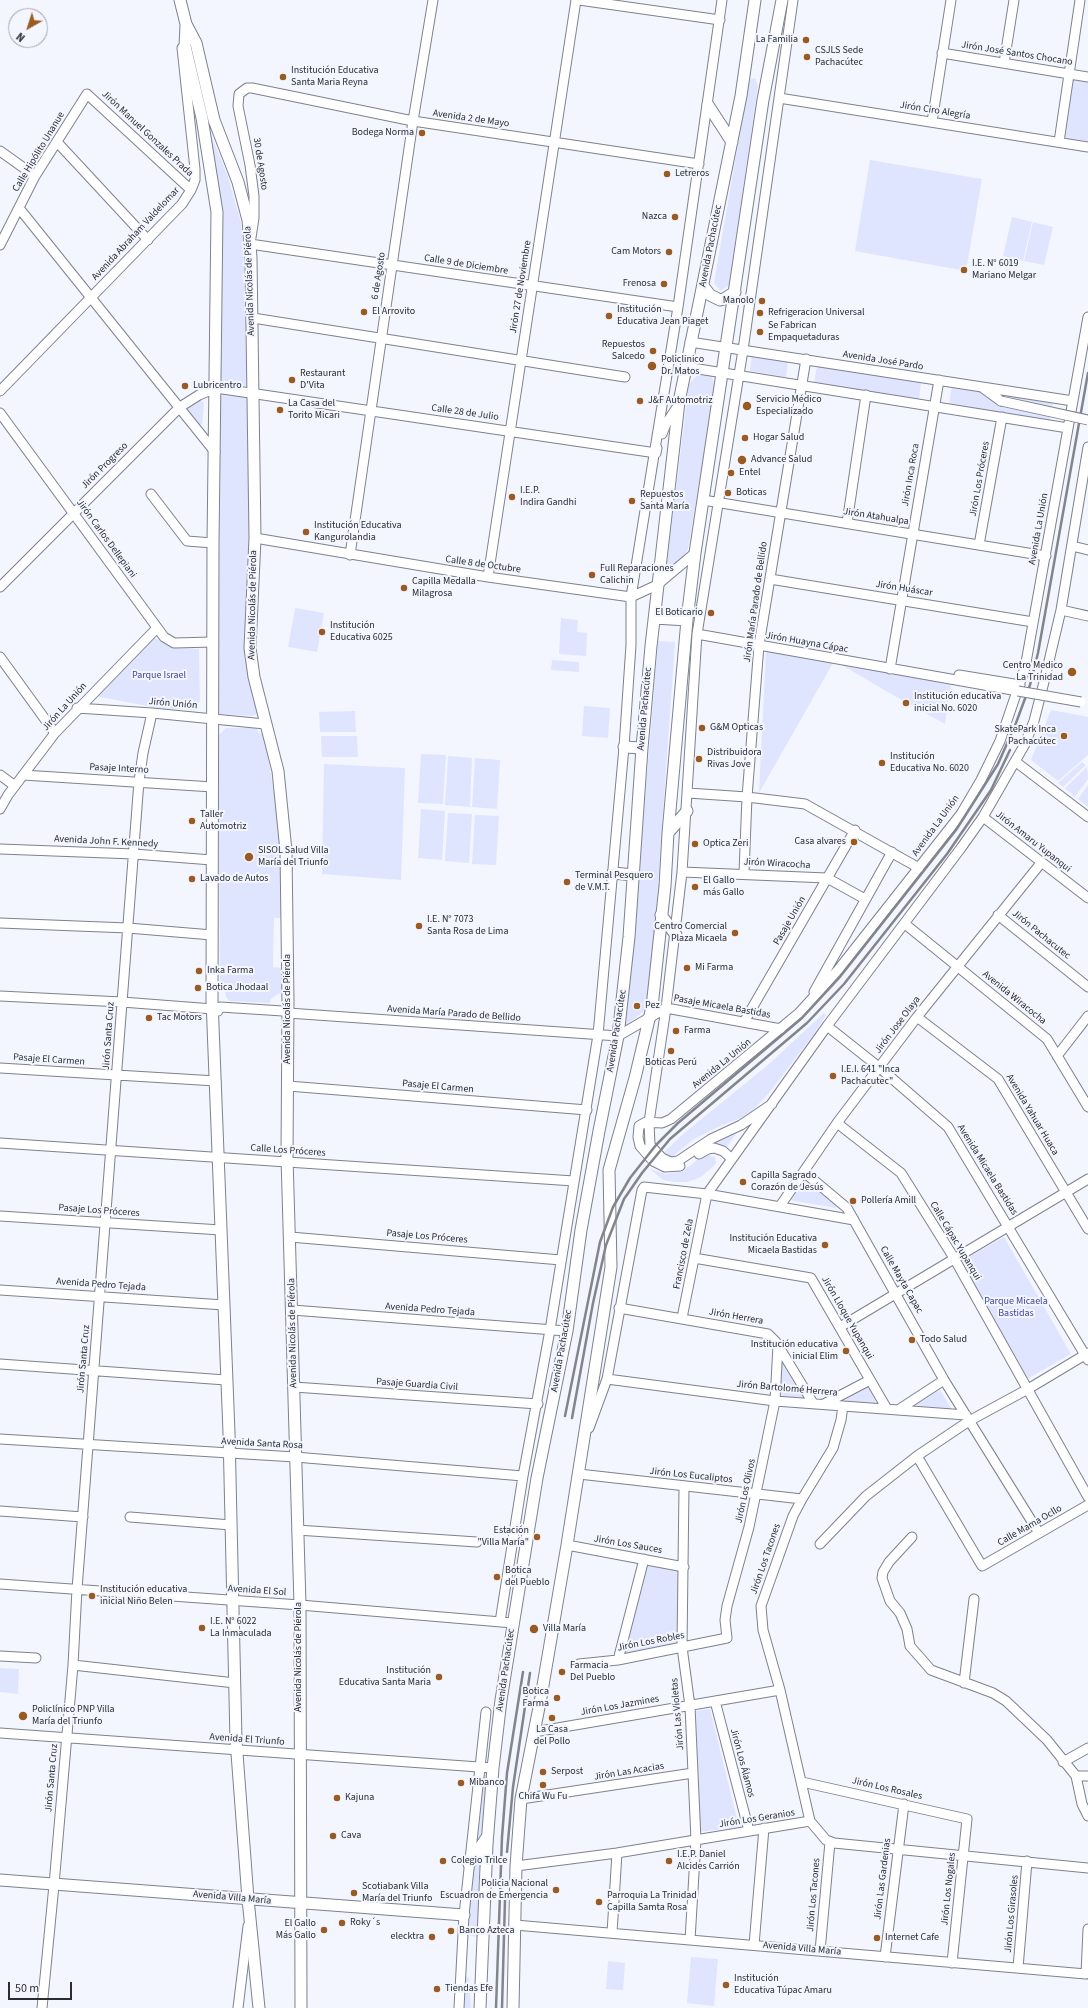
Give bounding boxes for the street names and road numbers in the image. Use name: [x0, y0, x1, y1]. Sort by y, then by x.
street label: Jirón José Santos Chocano: [961, 39, 1073, 69]
street label: Jirón Manuel Gonzales Prada: [99, 88, 195, 180]
street label: Jirón Ciro Alegría: [899, 99, 971, 123]
street label: Avenida 2 de Mayo: [432, 108, 510, 130]
street label: Calle Hipólito Unanue: [10, 110, 68, 194]
street label: 30 de Agosto: [250, 137, 270, 191]
street label: Avenida Abraham Valdelomar: [90, 185, 182, 283]
street label: Avenida Pachacútec: [697, 204, 725, 288]
street label: Avenida Nicolás de Piérola: [242, 226, 258, 336]
street label: Jirón 27 de Noviembre: [508, 240, 534, 334]
street label: 6 de Agosto: [369, 251, 389, 301]
street label: Calle 9 de Diciembre: [423, 252, 509, 278]
street label: Avenida José Pardo: [842, 349, 924, 373]
street label: Calle 28 de Julio: [431, 402, 499, 424]
street label: Jirón Progreso: [79, 440, 131, 492]
street label: Jirón Los Próceres: [967, 440, 993, 518]
street label: Jirón Inca Roca: [900, 443, 922, 507]
street label: Avenida La Unión: [1027, 492, 1051, 566]
street label: Jirón Carlos Dellepiani: [74, 497, 138, 581]
street label: Jirón Atahualpa: [843, 506, 909, 528]
street label: Jirón María Parado de Bellido: [742, 541, 770, 663]
street label: Avenida Nicolás de Piérola: [246, 550, 260, 660]
street label: Calle 8 de Octubre: [445, 554, 521, 576]
street label: Jirón Huáscar: [875, 579, 933, 599]
street label: Jirón Huayna Cápac: [765, 630, 849, 656]
street label: Avenida Pachacútec: [635, 667, 655, 751]
street label: Jirón La Unión: [40, 680, 90, 734]
street label: Jirón Unión: [148, 696, 198, 712]
street label: Pasaje Interno: [89, 761, 149, 777]
street label: Avenida La Unión: [910, 793, 962, 859]
street label: Jirón Amaru Yupanqui: [993, 809, 1073, 875]
street label: Avenida John F. Kennedy: [54, 833, 158, 851]
street label: Jirón Wiracocha: [743, 856, 811, 872]
street label: Pasaje Unión: [771, 895, 809, 947]
street label: Jirón Pachacutec: [1009, 908, 1073, 962]
street label: Avenida Nicolás de Piérola: [282, 954, 294, 1064]
street label: Avenida Wiracocha: [980, 969, 1048, 1027]
street label: Avenida Pachacútec: [605, 989, 629, 1073]
street label: Pasaje Micaela Bastidas: [673, 993, 771, 1021]
street label: Jirón Jose Olaya: [873, 994, 923, 1056]
street label: Jirón Santa Cruz: [101, 1001, 117, 1071]
street label: Avenida María Parado de Bellido: [387, 1003, 521, 1025]
street label: Avenida La Unión: [690, 1036, 754, 1092]
street label: Pasaje El Carmen: [13, 1052, 85, 1068]
street label: Avenida Yahuar Huaca: [1003, 1072, 1061, 1158]
street label: Pasaje El Carmen: [402, 1078, 474, 1096]
street label: Avenida Micaela Bastidas: [954, 1122, 1020, 1218]
street label: Calle Los Próceres: [250, 1142, 326, 1160]
street label: Calle Cápac Yupanqui: [927, 1199, 983, 1283]
street label: Pasaje Los Próceres: [58, 1202, 140, 1220]
street label: Francisco de Zela: [671, 1218, 697, 1290]
street label: Pasaje Los Próceres: [386, 1227, 468, 1247]
street label: Calle Mayta Capac: [877, 1244, 925, 1316]
street label: Jirón Lloque Yupanqui: [818, 1275, 876, 1361]
street label: Avenida Pedro Tejada: [56, 1276, 146, 1294]
street label: Avenida Nicolás de Piérola: [286, 1278, 300, 1388]
street label: Avenida Pedro Tejada: [385, 1301, 475, 1319]
street label: Jirón Herrera: [708, 1306, 764, 1328]
street label: Avenida Pachacútec: [549, 1309, 575, 1393]
street label: Jirón Santa Cruz: [75, 1324, 93, 1394]
street label: Pasaje Guardia Civil: [376, 1376, 458, 1394]
street label: Jirón Bartolomé Herrera: [736, 1379, 838, 1399]
street label: Avenida Santa Rosa: [221, 1436, 303, 1452]
street label: Jirón Los Olivos: [733, 1458, 759, 1524]
street label: Jirón Los Eucaliptos: [649, 1466, 733, 1486]
street label: Calle Mama Ocllo: [996, 1503, 1064, 1549]
street label: Jirón Los Tacones: [748, 1522, 784, 1596]
street label: Jirón Los Sauces: [593, 1533, 663, 1557]
street label: Avenida El Sol: [227, 1583, 287, 1599]
street label: Avenida Nicolás de Piérola: [293, 1602, 305, 1712]
street label: Avenida Pachacútec: [494, 1628, 518, 1712]
street label: Jirón Los Robles: [616, 1630, 686, 1654]
street label: Jirón Las Violetas: [669, 1677, 687, 1751]
street label: Jirón Los Jazmines: [580, 1693, 660, 1719]
street label: Jirón Los Álamos: [727, 1727, 757, 1799]
street label: Avenida El Triunfo: [209, 1731, 285, 1749]
street label: Jirón Santa Cruz: [43, 1743, 61, 1813]
street label: Jirón Las Acacias: [593, 1761, 665, 1783]
street label: Jirón Los Rosales: [851, 1775, 923, 1803]
street label: Jirón Los Geranios: [718, 1807, 796, 1831]
street label: Jirón Las Gardenias: [872, 1838, 894, 1920]
street label: Jirón Los Nogales: [939, 1852, 959, 1926]
street label: Jirón Los Tacones: [805, 1858, 823, 1932]
street label: Jirón Los Girasoles: [1003, 1875, 1021, 1953]
street label: Avenida Villa María: [192, 1889, 272, 1907]
street label: Avenida Villa María: [762, 1940, 842, 1958]

